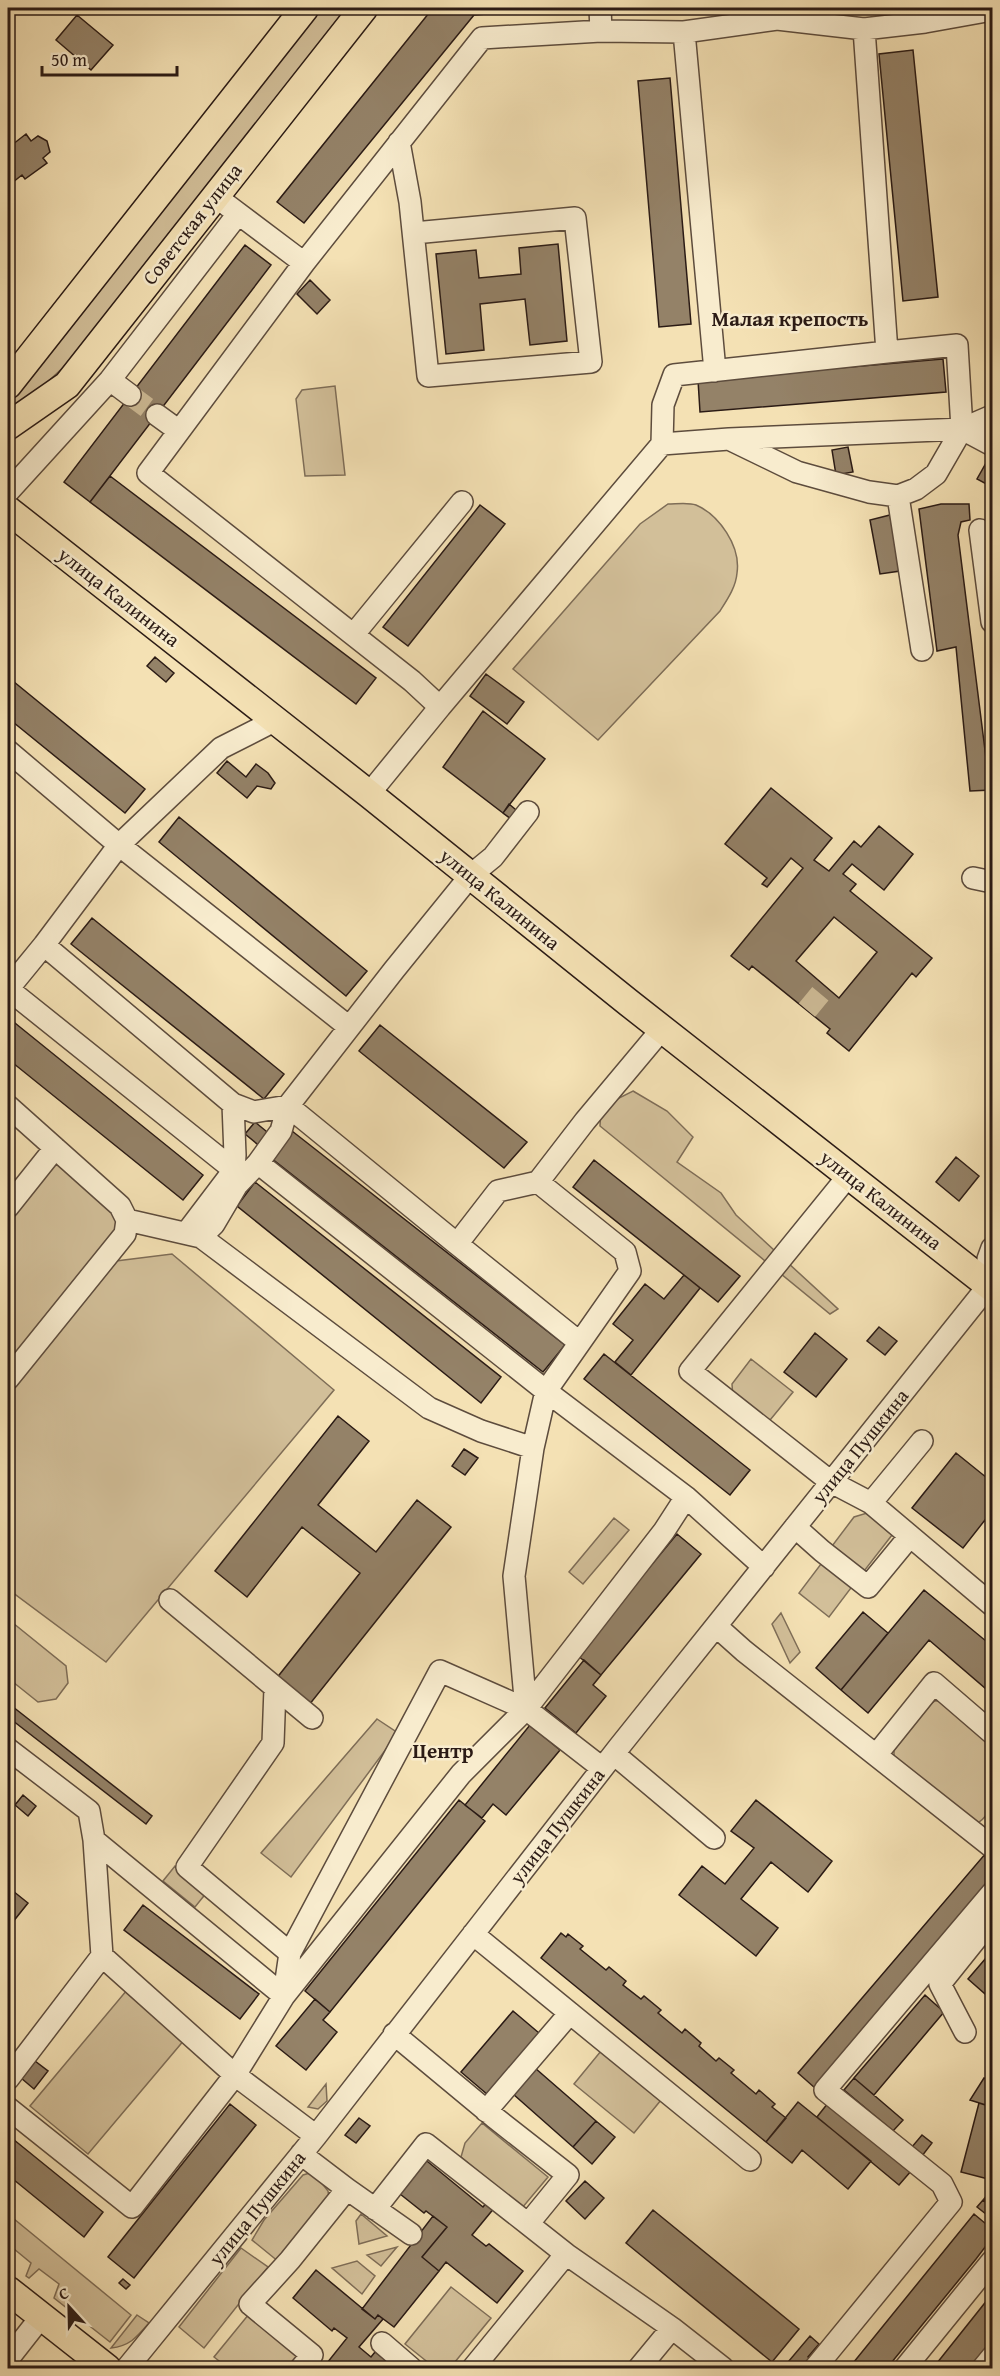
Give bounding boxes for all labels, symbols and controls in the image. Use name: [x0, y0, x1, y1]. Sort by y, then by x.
scale bar: [42, 39, 177, 77]
text: 50 m: [51, 46, 87, 73]
street label: Советская улица: [135, 156, 249, 291]
district label: Малая крепость: [712, 303, 869, 334]
street label: улица Калинина: [51, 539, 187, 654]
street label: улица Калинина: [433, 840, 567, 957]
street label: улица Калинина: [813, 1142, 949, 1257]
street label: улица Пушкина: [804, 1382, 915, 1510]
district label: Центр: [413, 1735, 473, 1766]
street label: улица Пушкина: [501, 1761, 611, 1891]
street label: улица Пушкина: [201, 2144, 312, 2272]
north arrow: [39, 2277, 99, 2337]
text: С: [55, 2280, 72, 2306]

